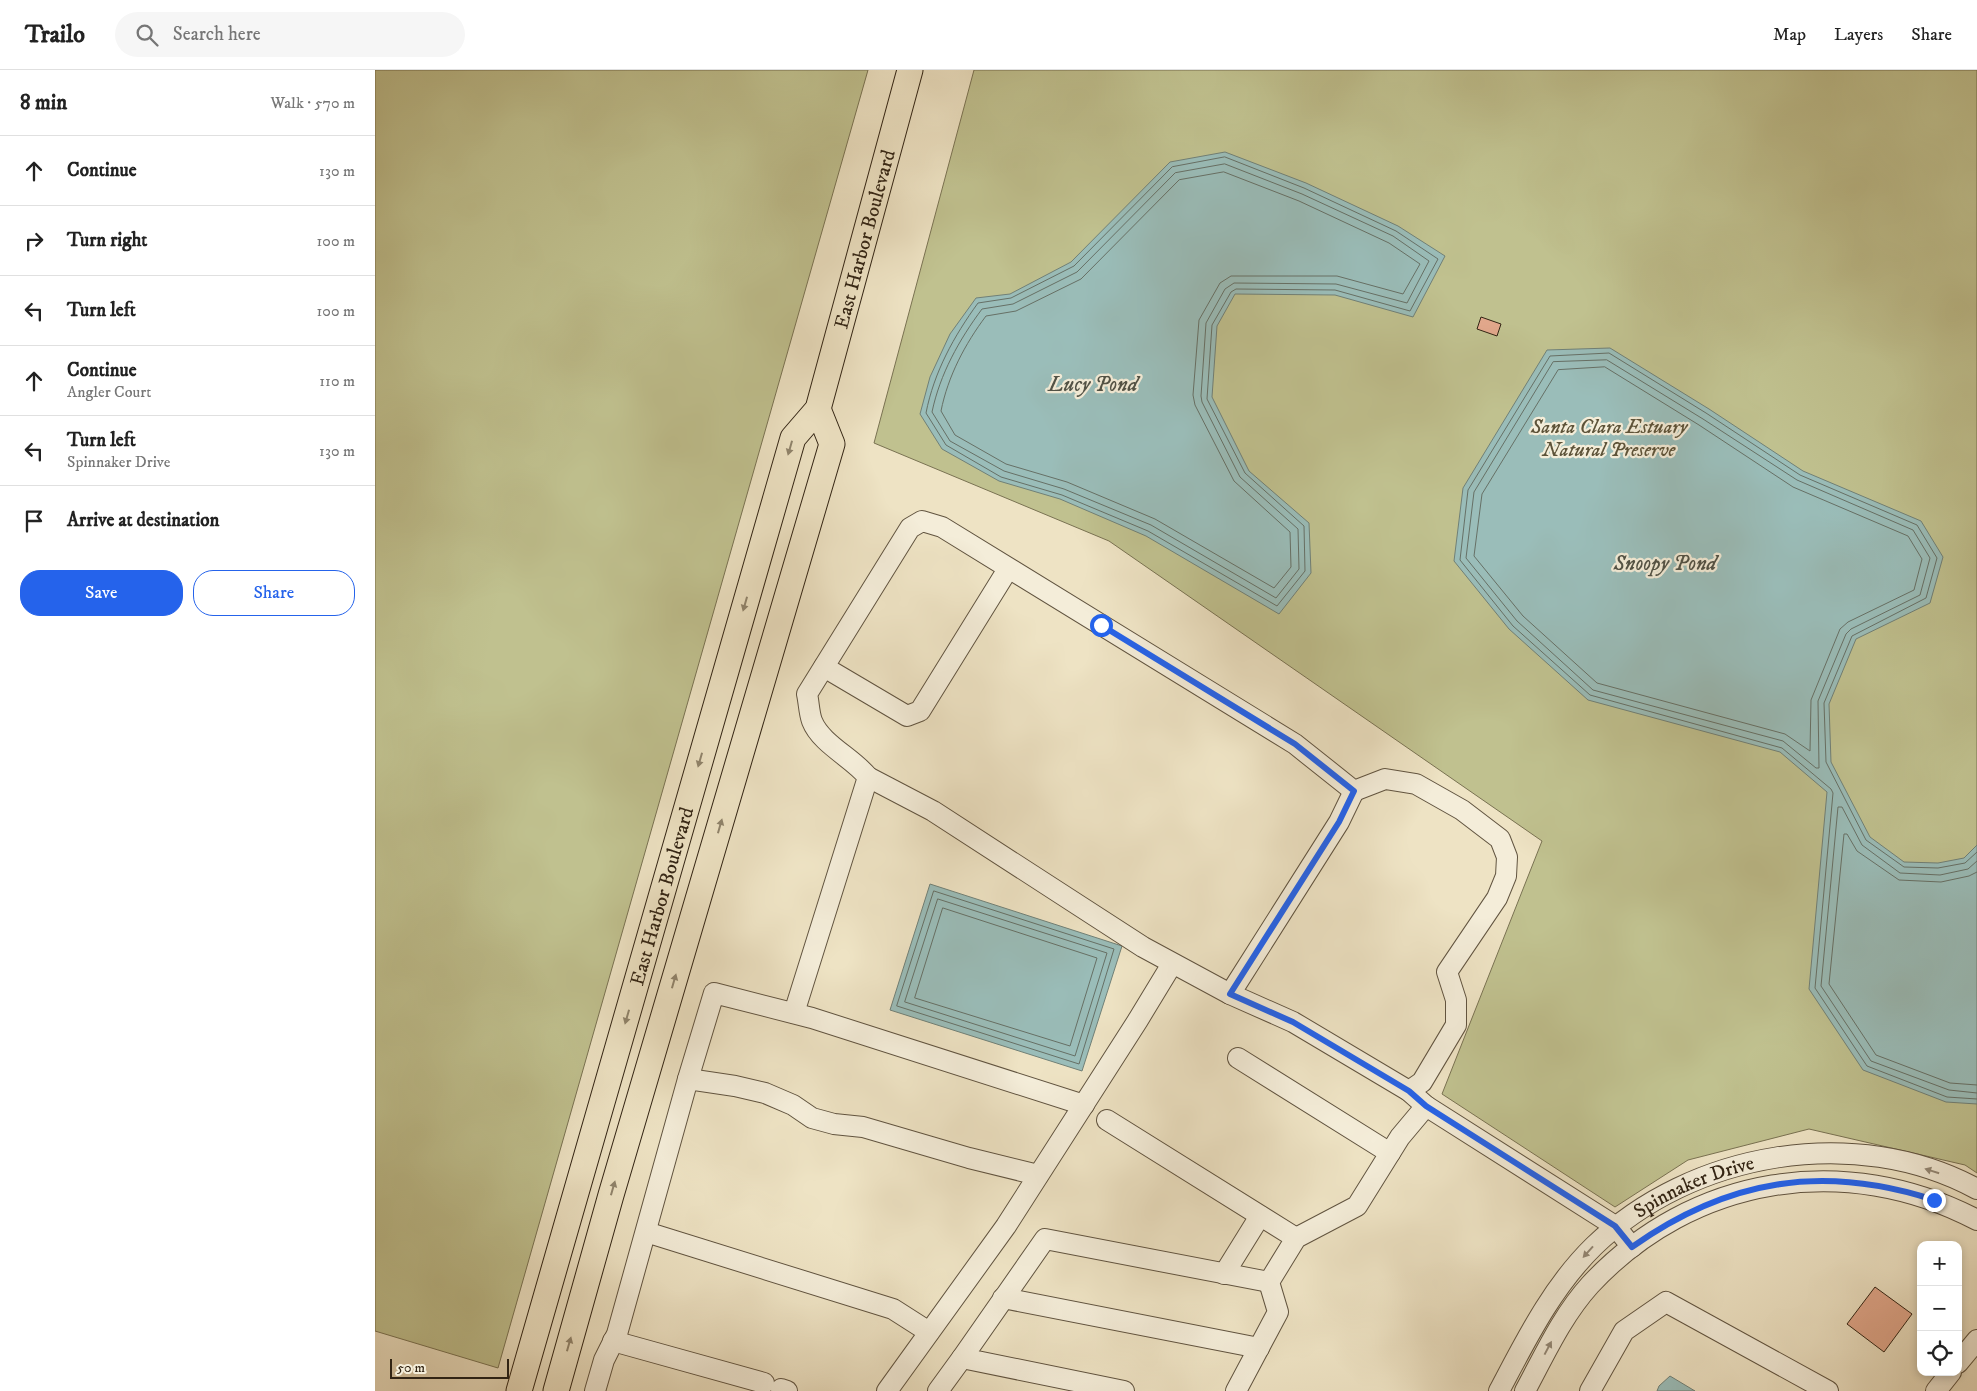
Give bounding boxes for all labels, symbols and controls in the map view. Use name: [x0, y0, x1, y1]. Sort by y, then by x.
search box: [115, 12, 465, 57]
text: Trailo: [25, 20, 85, 50]
icon: search: [133, 21, 161, 49]
text: Search here: [173, 23, 261, 46]
text: Map: [1773, 24, 1806, 46]
text: Layers: [1834, 24, 1883, 46]
text: Share: [1911, 24, 1952, 46]
text: 8 min: [20, 90, 67, 116]
text: Walk · 570 m: [271, 93, 355, 113]
street label: East Harbor Boulevard: [829, 147, 902, 332]
icon: ahead: [20, 157, 48, 185]
text: Continue: [67, 159, 137, 182]
text: 130 m: [319, 161, 355, 181]
icon: right: [20, 227, 48, 255]
text: Turn right: [67, 229, 147, 252]
text: 100 m: [317, 231, 355, 251]
icon: left: [20, 297, 48, 325]
text: Turn left: [67, 299, 136, 322]
text: 100 m: [317, 301, 355, 321]
text: Continue: [67, 359, 137, 382]
icon: ahead: [20, 367, 48, 395]
text: 110 m: [319, 371, 355, 391]
water label: Lucy Pond: [1047, 372, 1141, 398]
text: Angler Court: [67, 382, 151, 402]
park label: Santa Clara Estuary Natural Preserve: [1530, 415, 1688, 463]
text: Turn left: [67, 429, 136, 452]
icon: left: [20, 437, 48, 465]
one-way arrow: [785, 440, 793, 455]
text: 130 m: [319, 441, 355, 461]
text: Spinnaker Drive: [67, 452, 170, 472]
icon: arrive: [20, 507, 48, 535]
text: Arrive at destination: [67, 509, 219, 532]
water label: Snoopy Pond: [1613, 551, 1720, 577]
button: Save: [20, 570, 183, 616]
button: Share: [193, 570, 355, 616]
one-way arrow: [741, 596, 749, 611]
route start: [1090, 614, 1113, 637]
one-way arrow: [696, 753, 704, 768]
street label: East Harbor Boulevard: [625, 804, 700, 989]
one-way arrow: [716, 818, 724, 833]
one-way arrow: [670, 974, 678, 989]
one-way arrow: [622, 1010, 630, 1025]
street label: Spinnaker Drive: [1629, 1151, 1757, 1224]
one-way arrow: [1924, 1166, 1939, 1174]
one-way arrow: [610, 1180, 618, 1195]
route end: [1923, 1189, 1946, 1212]
map controls: [1917, 1241, 1962, 1376]
button: +: [1917, 1241, 1962, 1286]
one-way arrow: [1582, 1246, 1594, 1258]
button: −: [1917, 1286, 1962, 1331]
button: locate: [1917, 1331, 1962, 1376]
one-way arrow: [565, 1337, 573, 1352]
one-way arrow: [1544, 1341, 1552, 1355]
scale bar: [390, 1356, 509, 1379]
text: 50 m: [397, 1359, 425, 1377]

